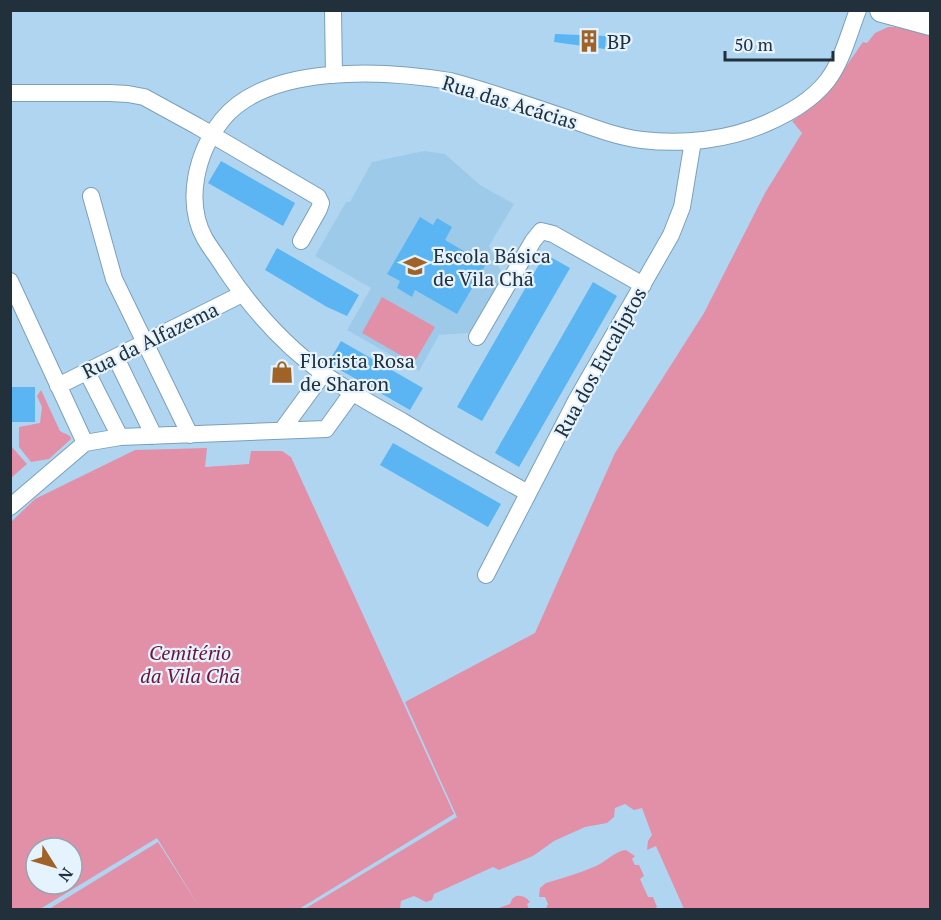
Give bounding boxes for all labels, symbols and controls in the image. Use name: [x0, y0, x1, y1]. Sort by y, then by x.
scale bar: [725, 24, 833, 62]
building icon: BP: [576, 28, 602, 54]
place label: BP: [607, 28, 631, 55]
text: 50 m: [734, 32, 774, 56]
street label: Rua das Acácias: [439, 69, 581, 135]
place label: Escola Básica de Vila Chã: [433, 242, 551, 292]
school or university icon: Escola Básica de Vila Chã: [402, 253, 428, 279]
street label: Rua dos Eucaliptos: [548, 282, 652, 442]
street label: Rua da Alfazema: [77, 295, 223, 385]
place label: Florista Rosa de Sharon: [300, 347, 415, 397]
shop icon: Florista Rosa de Sharon: [269, 359, 295, 385]
park label: Cemitério da Vila Chã: [140, 639, 240, 689]
north arrow: [24, 836, 84, 896]
text: N: [54, 864, 78, 886]

